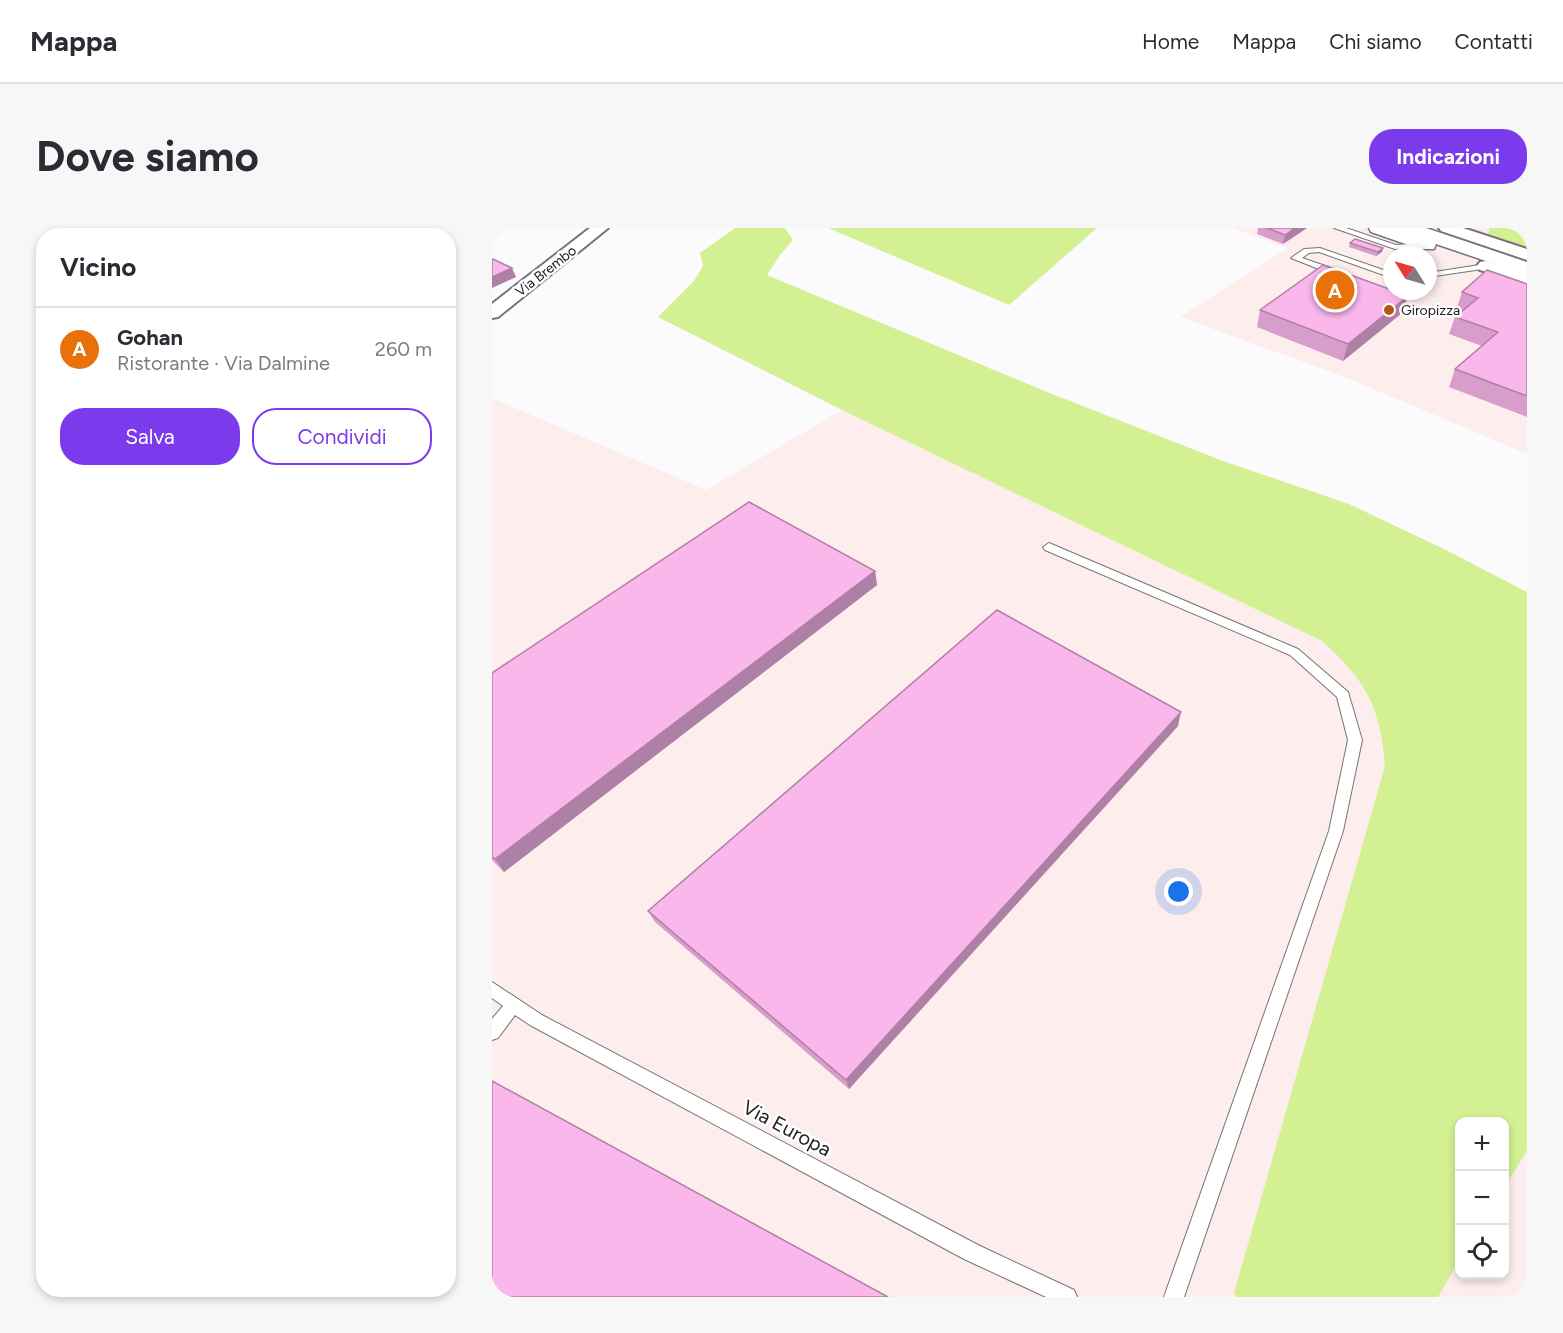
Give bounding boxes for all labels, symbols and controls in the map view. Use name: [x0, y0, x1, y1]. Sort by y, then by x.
text: Mappa: [30, 24, 118, 58]
text: Home: [1142, 29, 1199, 54]
text: Mappa: [1232, 29, 1296, 54]
text: Chi siamo: [1329, 29, 1422, 54]
text: Contatti: [1455, 29, 1533, 54]
button: Indicazioni: [1369, 129, 1527, 184]
text: Dove siamo: [36, 131, 259, 182]
street label: Via Brembo: [512, 242, 580, 300]
north arrow: [1383, 246, 1437, 300]
text: Vicino: [60, 251, 136, 283]
pin: A: [1316, 268, 1354, 312]
place label: Giropizza: [1401, 302, 1460, 319]
marker: Giropizza: [1382, 303, 1396, 317]
text: Gohan: [117, 324, 183, 351]
text: A: [72, 337, 87, 361]
text: 260 m: [375, 337, 432, 361]
text: Ristorante · Via Dalmine: [117, 351, 330, 375]
button: Salva: [60, 408, 240, 465]
button: Condividi: [252, 408, 432, 465]
your location: [1164, 877, 1193, 906]
street label: Via Europa: [739, 1095, 835, 1161]
map controls: [1455, 1117, 1509, 1279]
button: +: [1455, 1117, 1509, 1171]
button: −: [1455, 1171, 1509, 1225]
button: locate: [1455, 1225, 1509, 1279]

